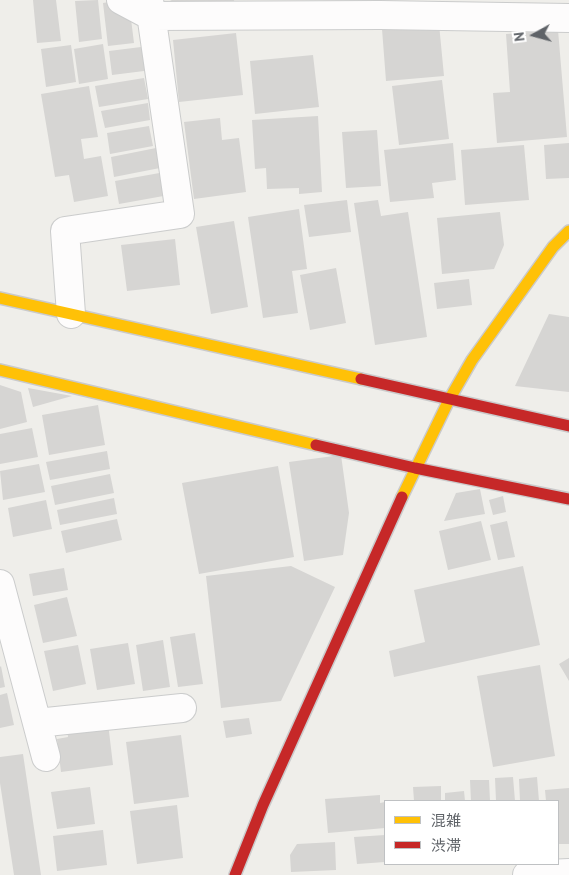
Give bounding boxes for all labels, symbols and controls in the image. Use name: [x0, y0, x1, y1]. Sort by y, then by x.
north arrow: [509, 10, 559, 60]
text: N: [510, 31, 529, 42]
legend: [384, 800, 559, 865]
text: 混雑: [431, 811, 461, 830]
text: 渋滞: [431, 836, 461, 855]

